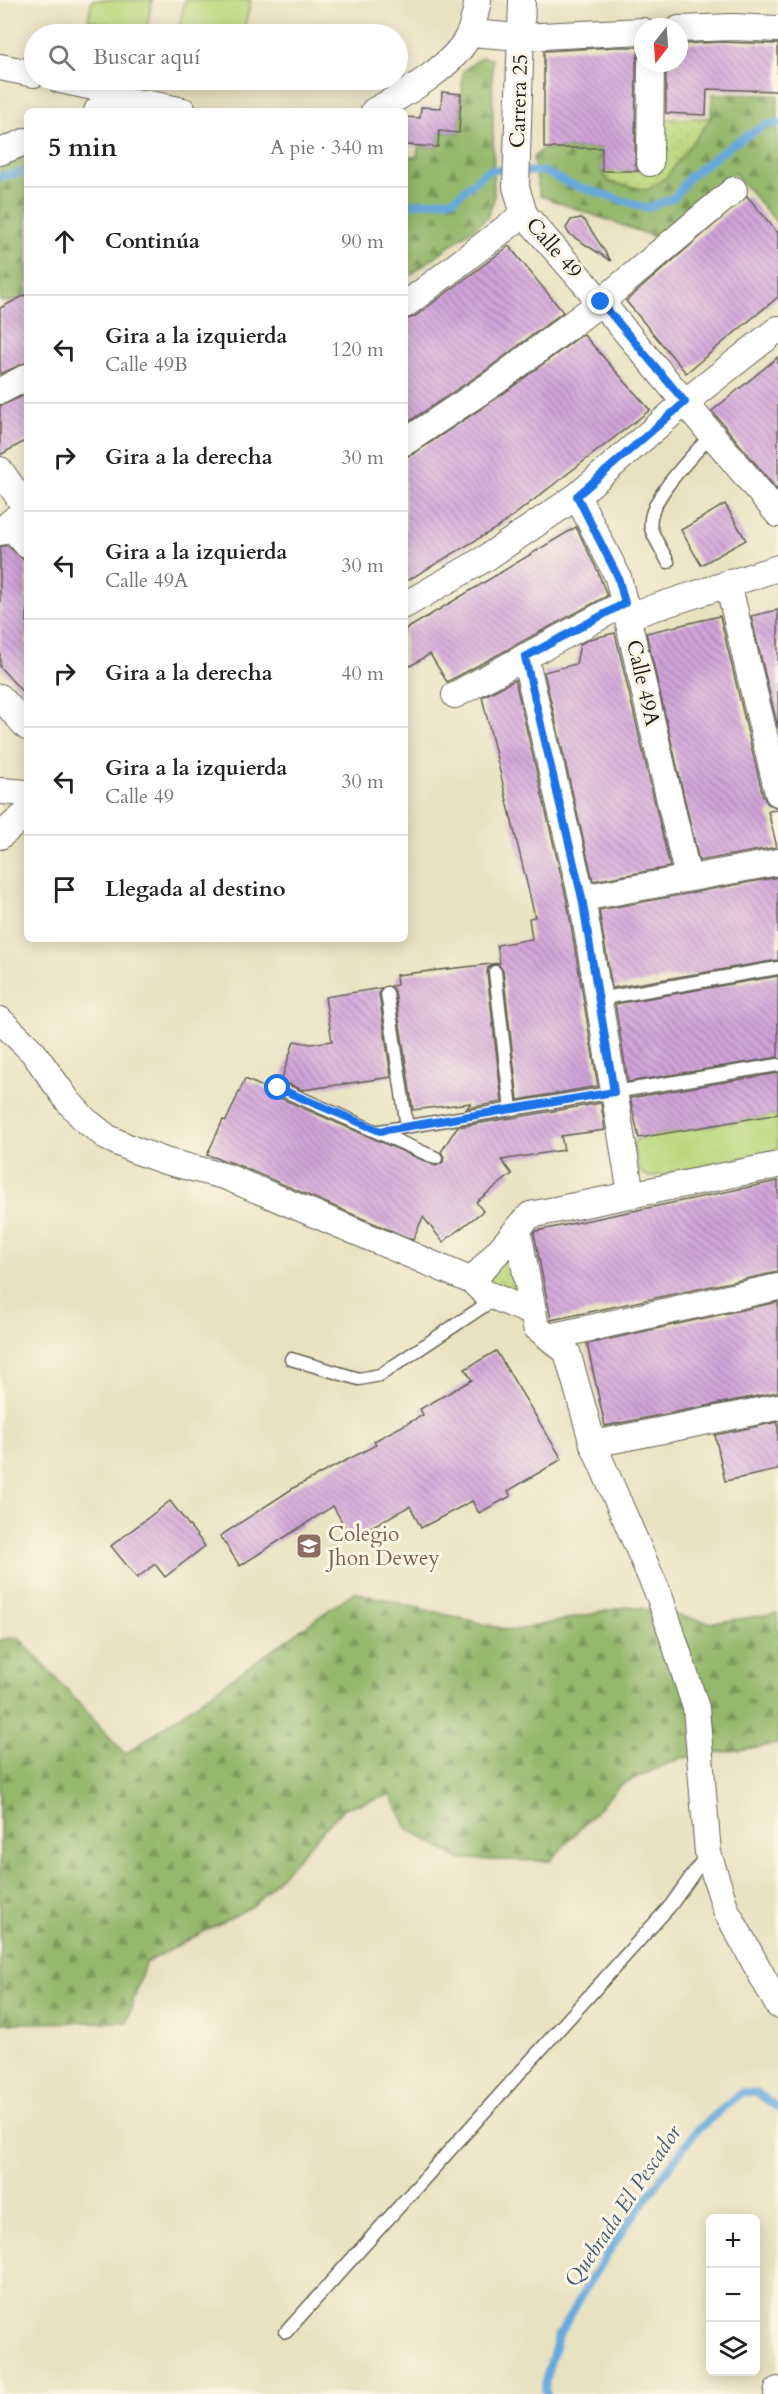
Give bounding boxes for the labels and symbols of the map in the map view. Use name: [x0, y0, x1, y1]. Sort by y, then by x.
north arrow: [634, 18, 688, 72]
street label: Carrera 25: [503, 54, 535, 148]
street label: Calle 49: [519, 211, 589, 285]
route end: [587, 288, 613, 314]
street label: Calle 49A: [619, 637, 667, 729]
route start: [264, 1074, 290, 1100]
place label: Colegio Jhon Dewey: [325, 1520, 440, 1573]
school or university icon: Colegio Jhon Dewey: [294, 1531, 324, 1561]
water label: Quebrada El Pescador: [558, 2118, 689, 2293]

